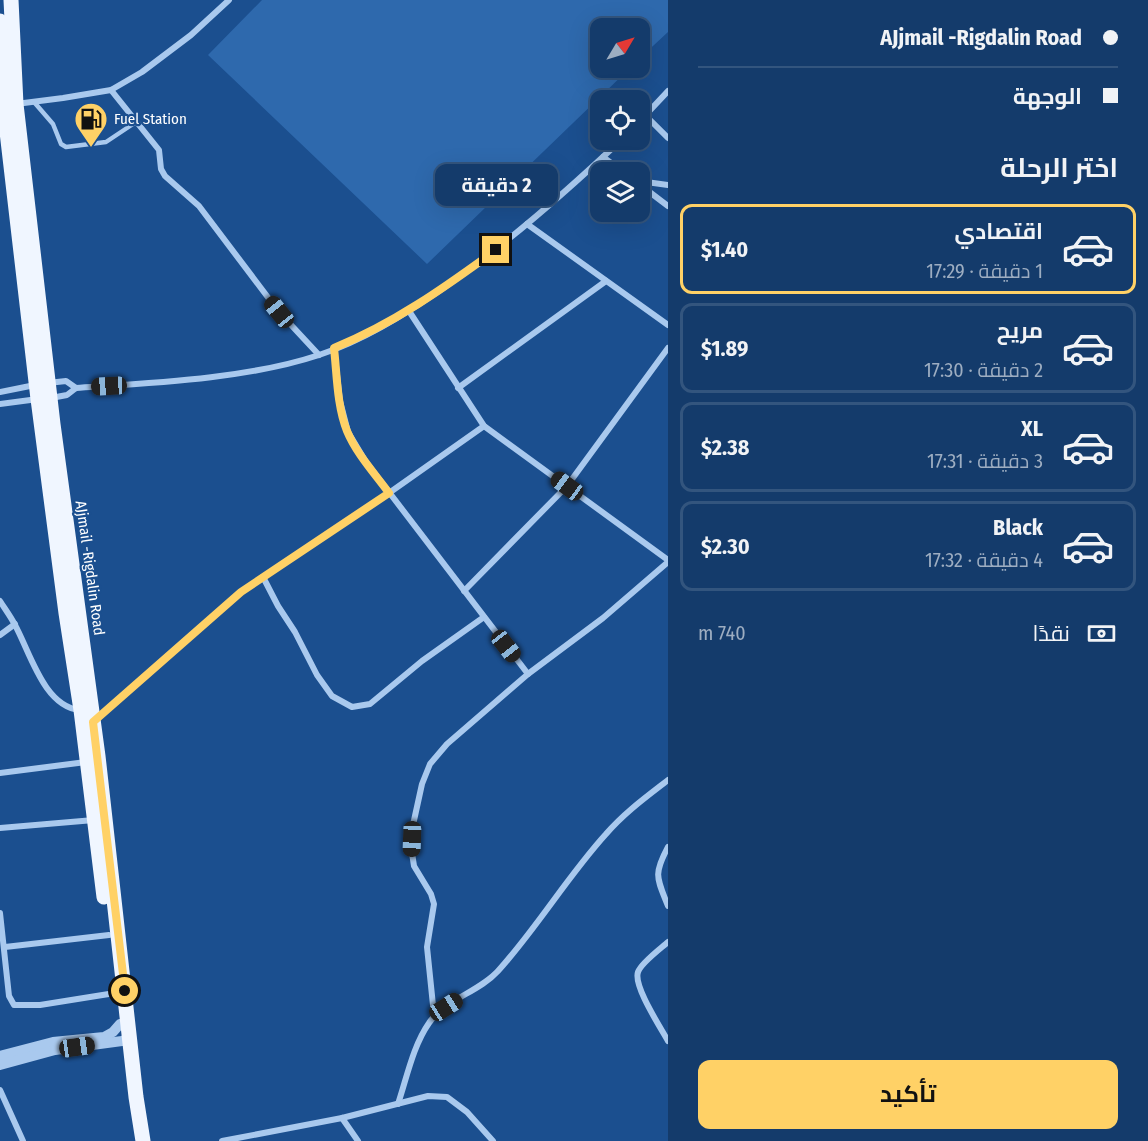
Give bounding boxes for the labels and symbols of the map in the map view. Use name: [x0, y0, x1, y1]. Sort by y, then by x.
north arrow: [590, 18, 650, 78]
fuel station icon: Fuel Station: [73, 101, 109, 148]
place label: Fuel Station: [114, 110, 187, 128]
callout: 2 دقيقة: [434, 163, 558, 205]
route end: [482, 236, 509, 263]
car: [261, 292, 297, 332]
car: [91, 376, 127, 396]
car: [547, 468, 587, 504]
street label: AJjmail -Rigdalin Road: [72, 500, 108, 636]
car: [488, 626, 524, 666]
car: [402, 821, 422, 857]
route start: [111, 977, 138, 1004]
car: [426, 990, 466, 1024]
car: [58, 1036, 96, 1058]

